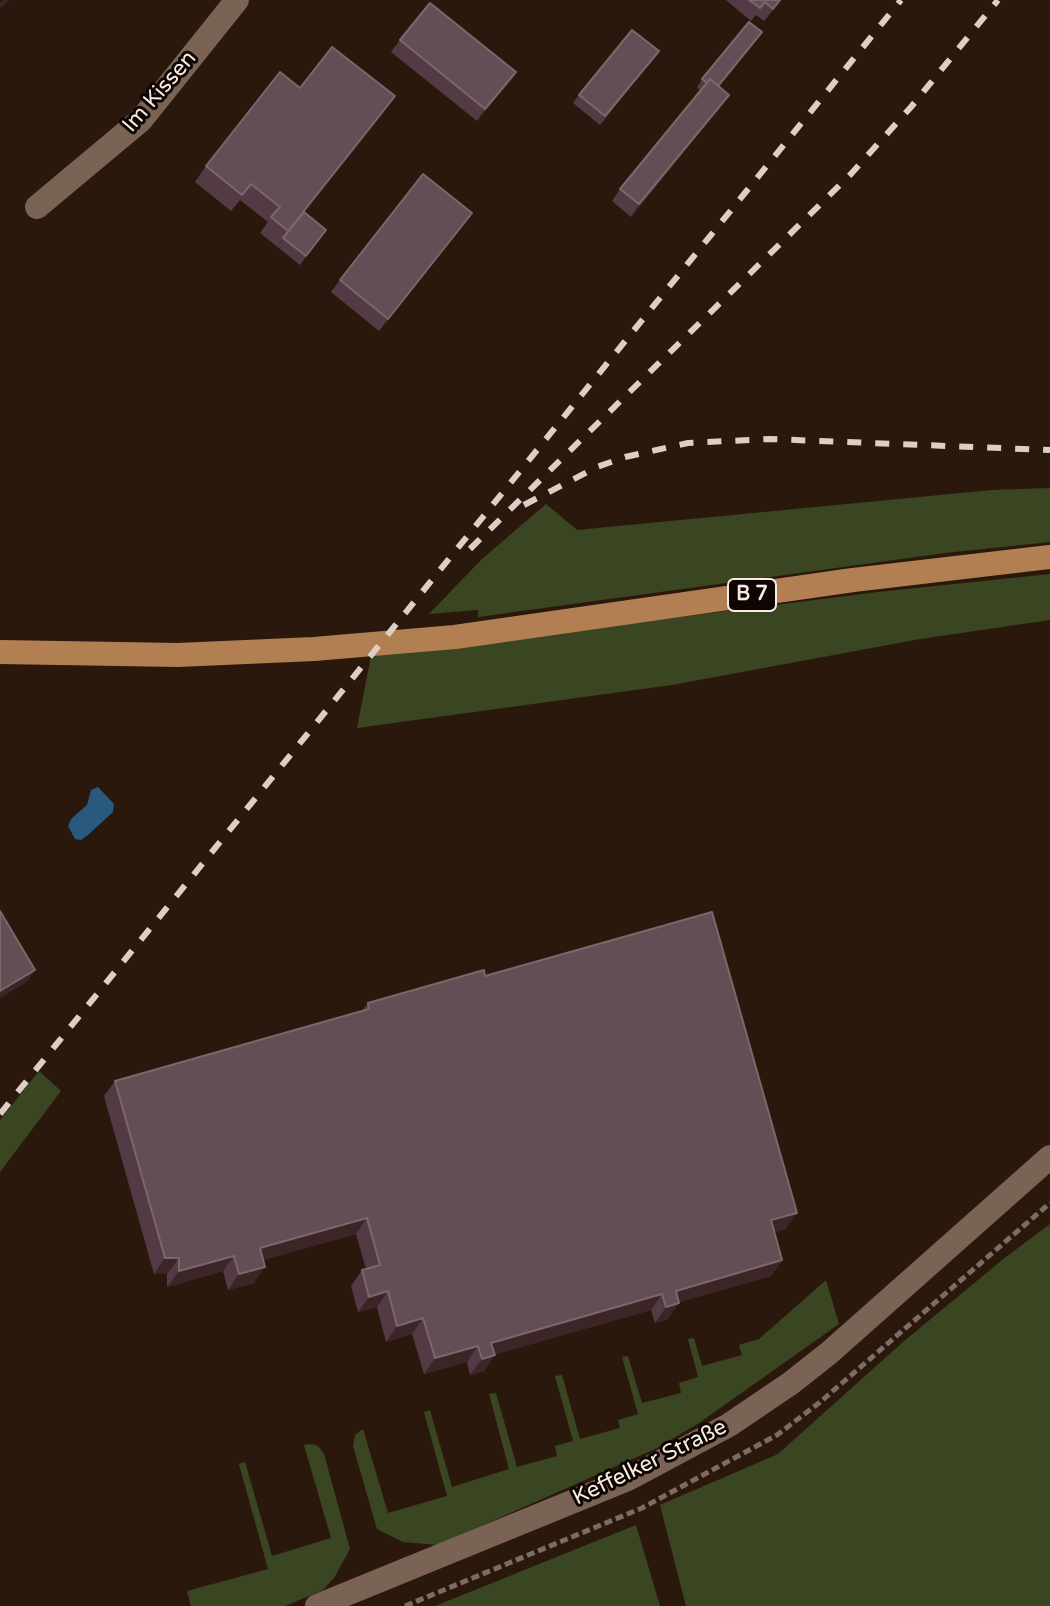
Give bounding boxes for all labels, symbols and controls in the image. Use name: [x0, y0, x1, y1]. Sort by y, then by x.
street label: Im Kissen: [118, 46, 202, 138]
road number: B 7: [728, 579, 776, 611]
street label: Keffelker Straße: [569, 1414, 731, 1512]

